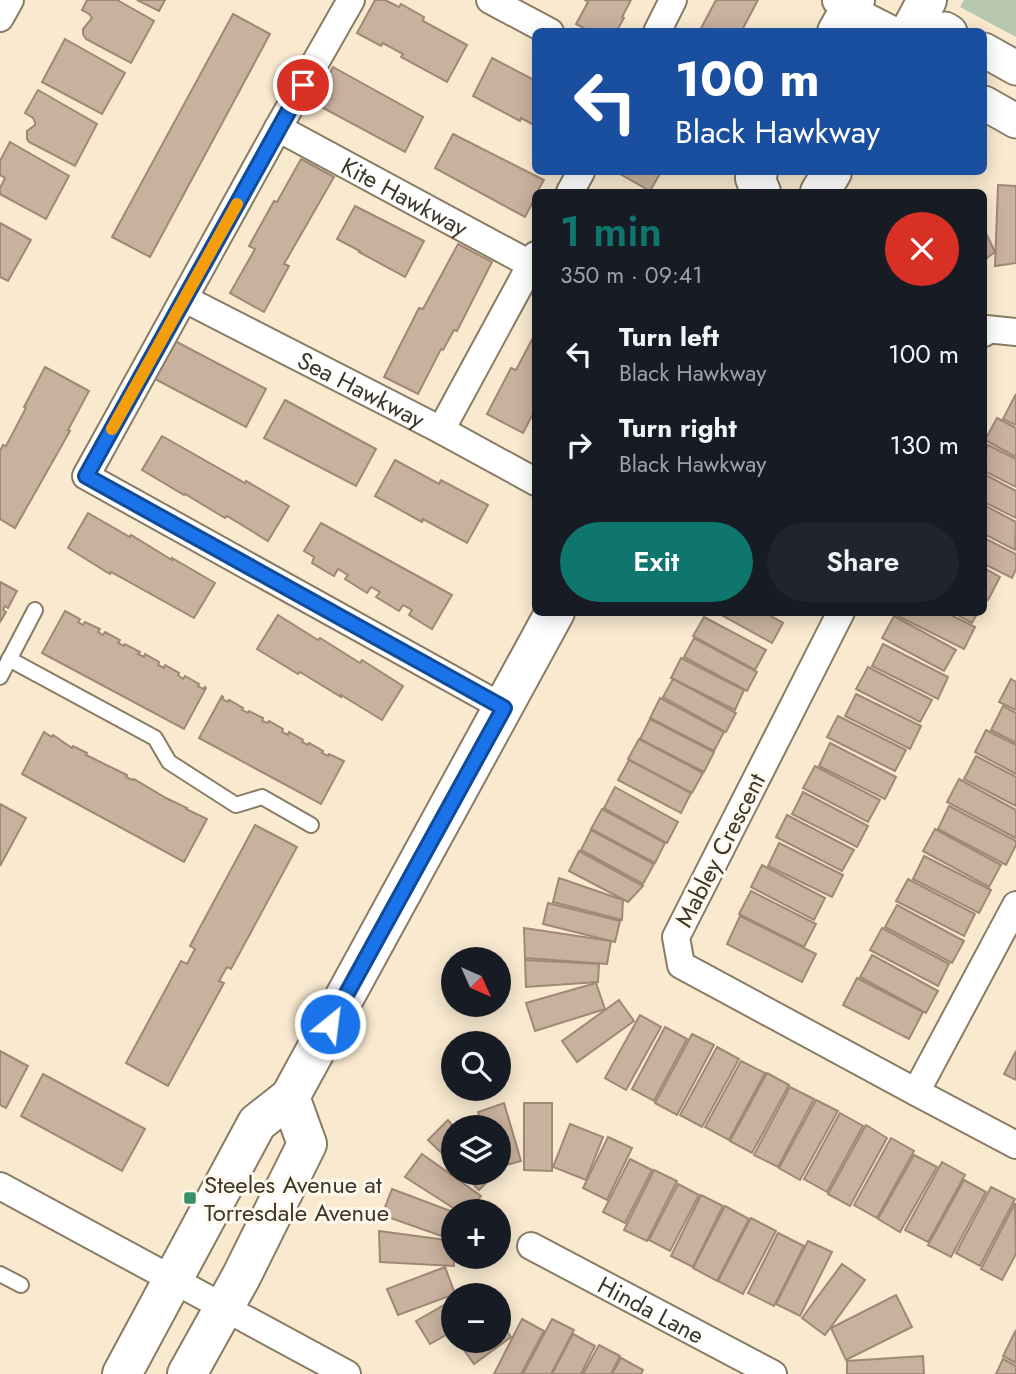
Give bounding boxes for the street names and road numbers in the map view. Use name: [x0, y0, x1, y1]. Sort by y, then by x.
street label: Kite Hawkway: [335, 148, 475, 245]
street label: Sea Hawkway: [292, 342, 431, 437]
street label: Mabley Crescent: [666, 767, 774, 933]
street label: Hinda Lane: [592, 1267, 711, 1352]

